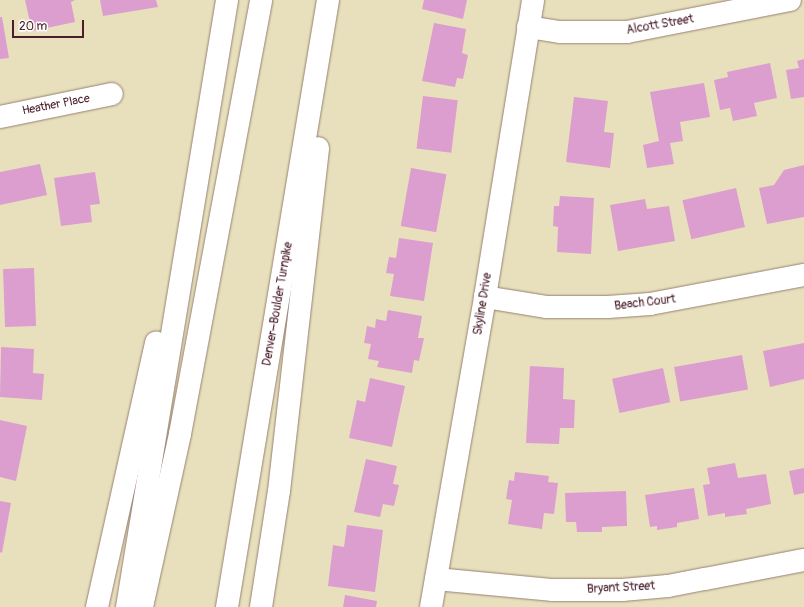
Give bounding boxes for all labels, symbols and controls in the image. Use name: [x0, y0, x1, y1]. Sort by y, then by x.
scale bar: [14, 12, 86, 38]
street label: Alcott Street: [625, 12, 695, 38]
text: 20 m: [19, 19, 47, 34]
street label: Heather Place: [21, 91, 91, 119]
street label: Denver–Boulder Turnpike: [260, 241, 296, 367]
street label: Skyline Drive: [471, 272, 495, 336]
street label: Beach Court: [614, 292, 676, 314]
street label: Bryant Street: [587, 579, 655, 597]

